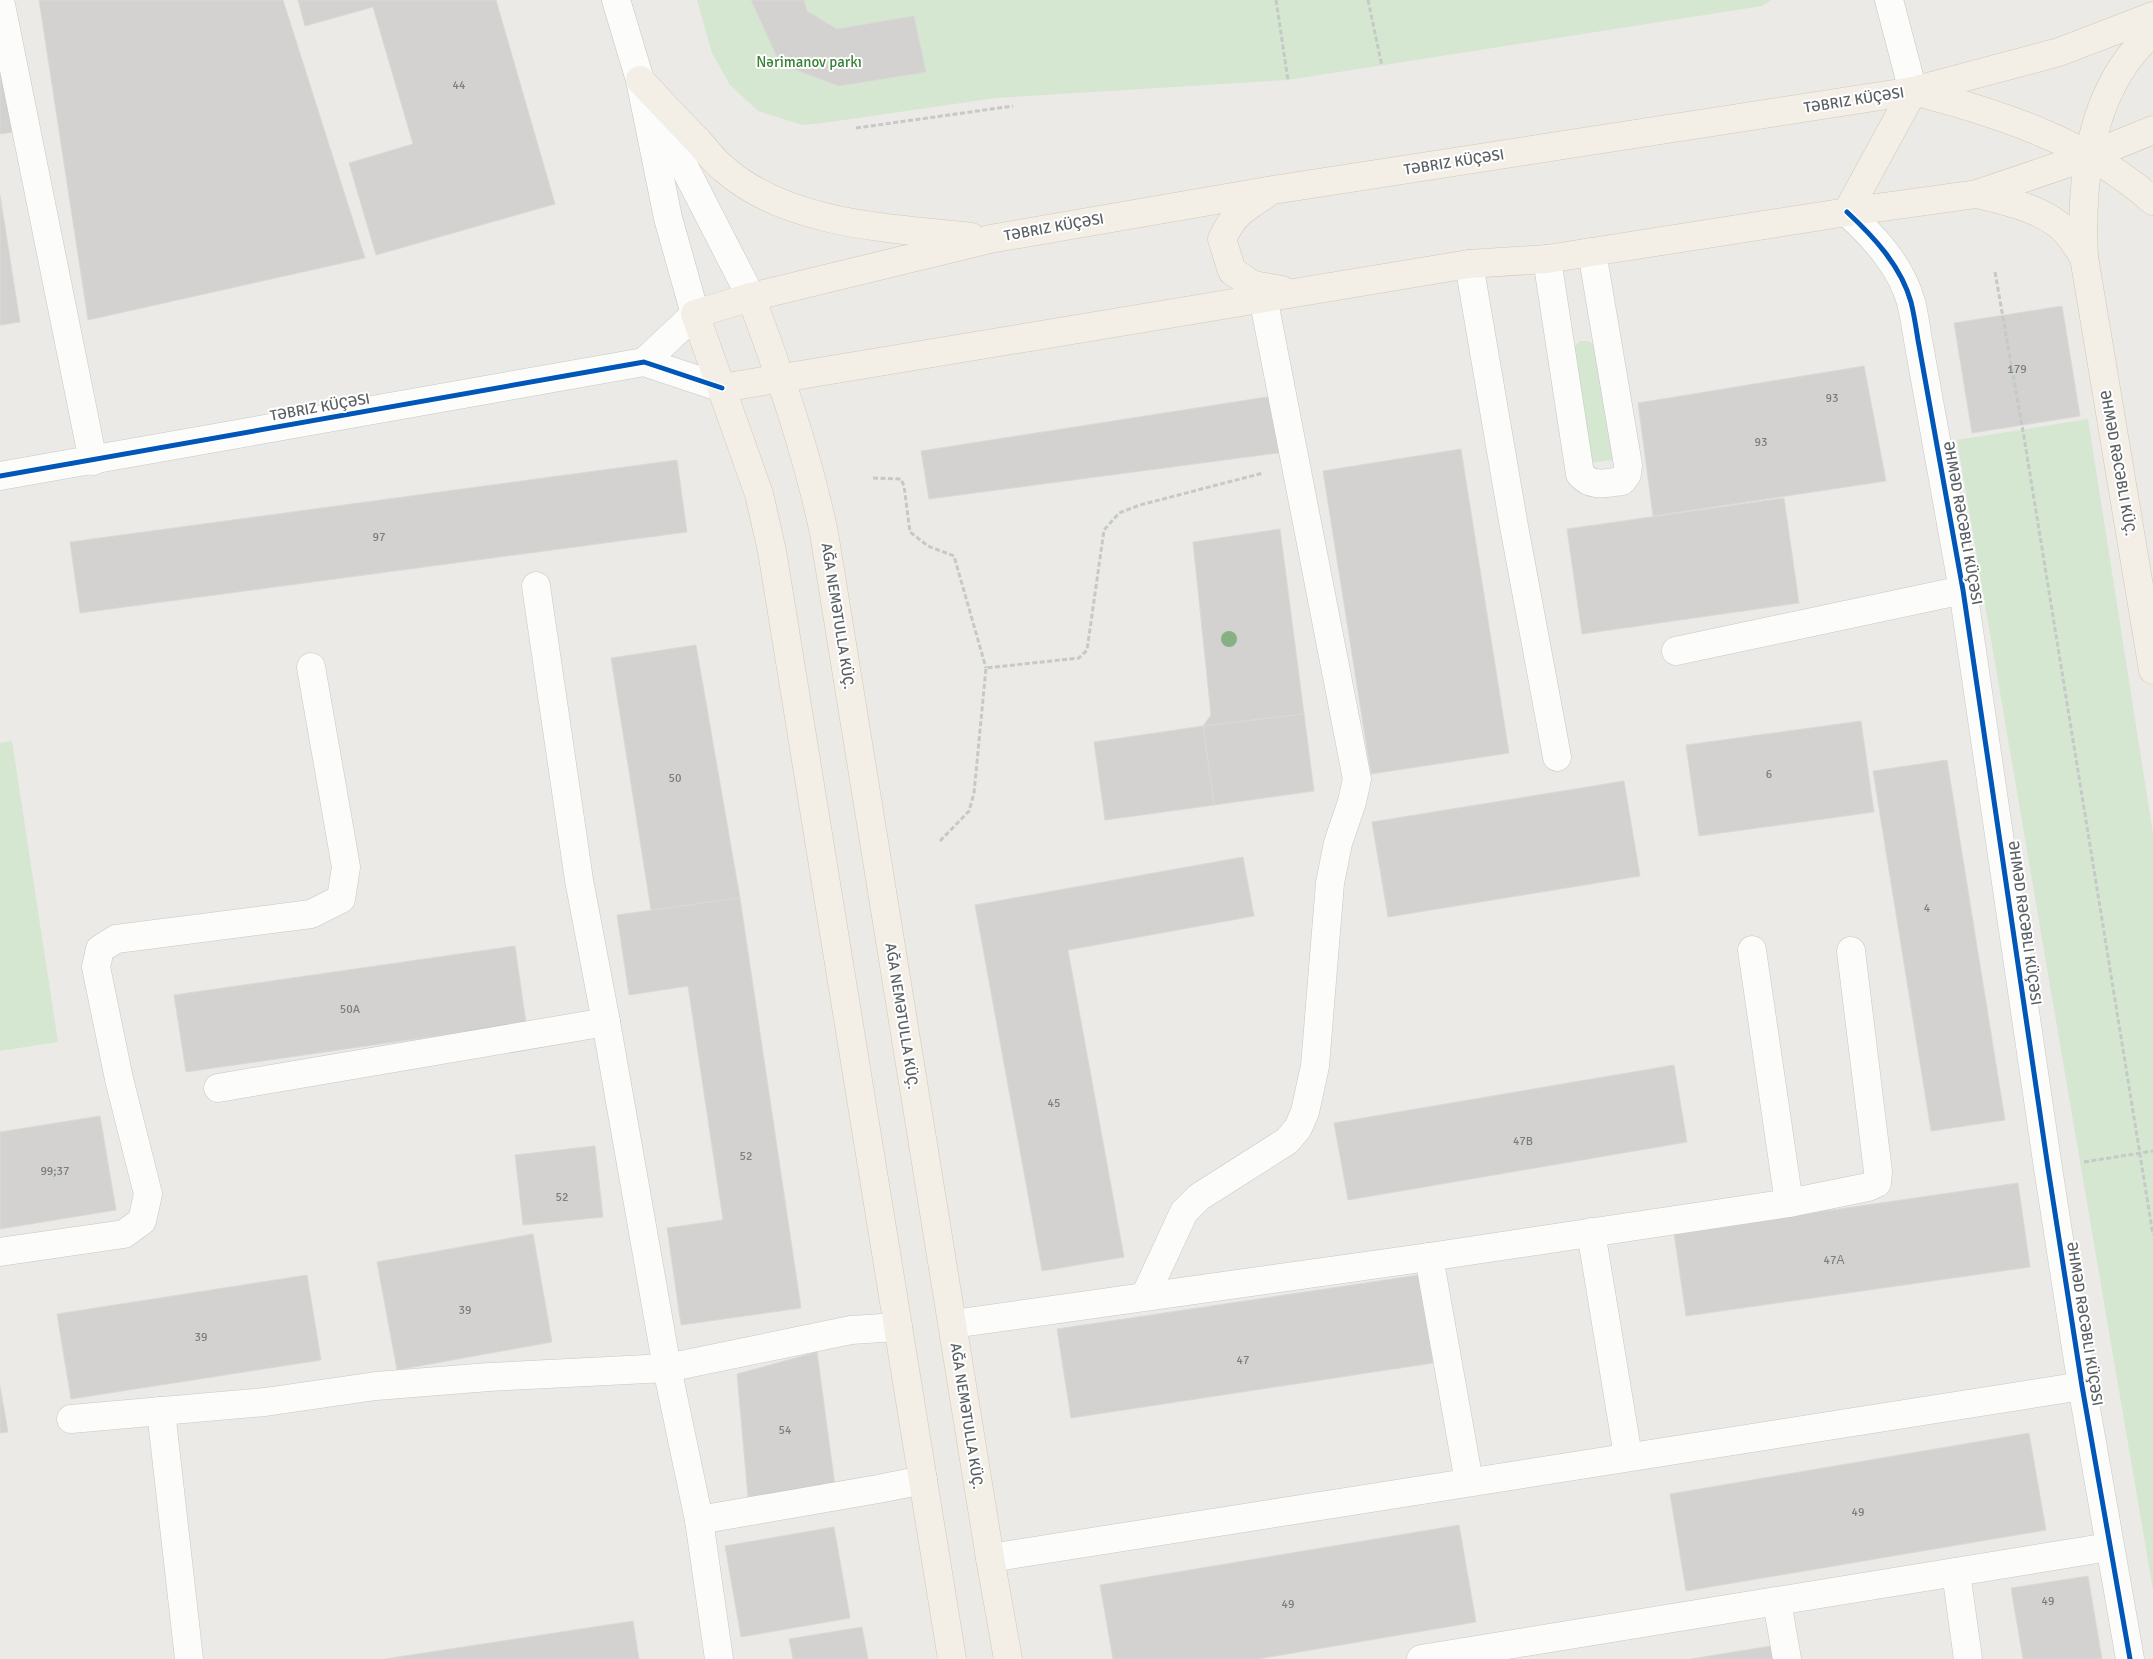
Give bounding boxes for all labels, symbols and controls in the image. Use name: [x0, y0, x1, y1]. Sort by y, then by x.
park label: Nərimanov parkı: [756, 53, 862, 71]
house number: 44: [453, 78, 466, 93]
street label: TƏBRIZ KÜÇƏSI: [1803, 83, 1905, 117]
street label: TƏBRIZ KÜÇƏSI: [1403, 145, 1505, 179]
street label: TƏBRIZ KÜÇƏSI: [1003, 209, 1105, 245]
house number: 179: [2007, 362, 2027, 377]
street label: TƏBRIZ KÜÇƏSI: [269, 389, 371, 425]
street label: ƏHMƏD RƏCƏBLI KÜÇ.: [2096, 389, 2140, 537]
house number: 93: [1826, 391, 1838, 406]
house number: 93: [1755, 435, 1767, 450]
street label: ƏHMƏD RƏCƏBLI KÜÇƏSI: [1940, 440, 1986, 606]
house number: 97: [373, 530, 385, 545]
street label: AĞA NEMƏTULLA KÜÇ.: [818, 542, 858, 691]
house number: 6: [1766, 767, 1772, 782]
house number: 50: [669, 771, 681, 786]
street label: ƏHMƏD RƏCƏBLI KÜÇƏSI: [2005, 840, 2045, 1006]
house number: 4: [1924, 901, 1931, 916]
street label: AĞA NEMƏTULLA KÜÇ.: [882, 942, 922, 1091]
house number: 50A: [340, 1002, 361, 1017]
house number: 45: [1048, 1096, 1060, 1111]
house number: 47B: [1513, 1134, 1533, 1149]
house number: 52: [740, 1149, 752, 1164]
house number: 99;37: [40, 1164, 70, 1179]
house number: 52: [556, 1190, 568, 1205]
street label: ƏHMƏD RƏCƏBLI KÜÇƏSI: [2063, 1241, 2107, 1407]
house number: 47А: [1824, 1253, 1844, 1268]
house number: 39: [459, 1303, 471, 1318]
house number: 39: [195, 1330, 207, 1345]
street label: AĞA NEMƏTULLA KÜÇ.: [947, 1342, 987, 1491]
house number: 47: [1237, 1353, 1249, 1368]
house number: 54: [779, 1423, 792, 1438]
house number: 49: [1852, 1505, 1864, 1520]
house number: 49: [2042, 1594, 2054, 1609]
house number: 49: [1282, 1597, 1294, 1612]

